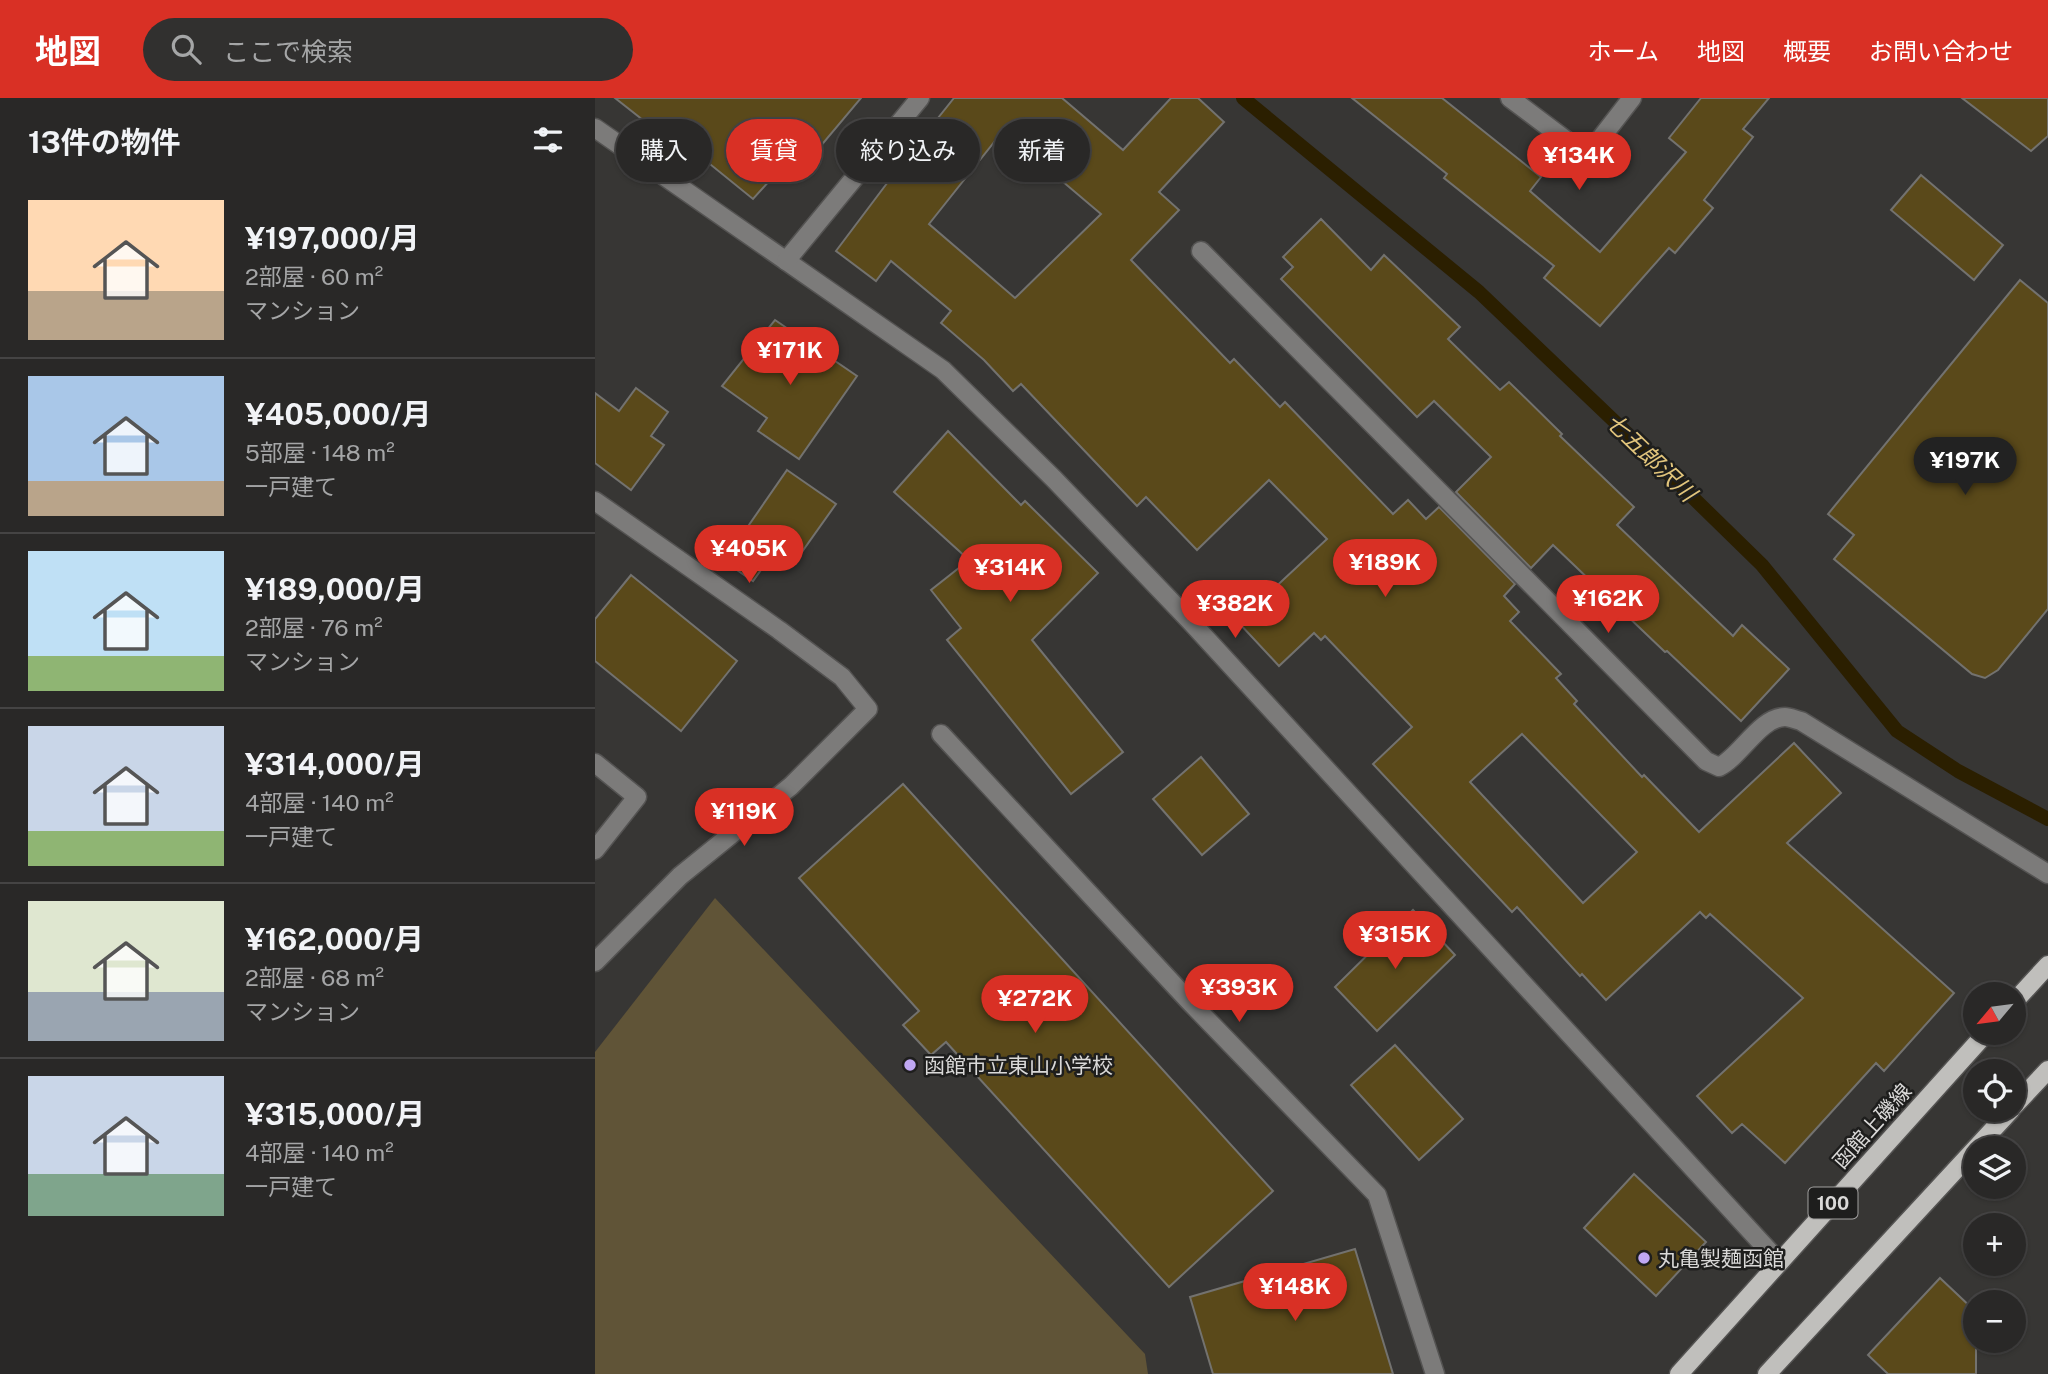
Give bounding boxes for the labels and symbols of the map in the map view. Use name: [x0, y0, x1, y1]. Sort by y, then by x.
pin: ¥134K: [1530, 132, 1628, 192]
pin: ¥171K: [741, 328, 839, 387]
water label: 七五郎沢川: [1600, 407, 1704, 509]
pin: ¥197K: [1916, 438, 2014, 497]
pin: ¥405K: [700, 526, 798, 585]
pin: ¥189K: [1336, 540, 1434, 599]
pin: ¥314K: [961, 545, 1059, 604]
pin: ¥162K: [1559, 575, 1657, 635]
pin: ¥382K: [1186, 580, 1284, 640]
pin: ¥119K: [695, 788, 793, 848]
pin: ¥315K: [1346, 912, 1444, 971]
pin: ¥393K: [1190, 964, 1288, 1024]
pin: ¥272K: [986, 976, 1084, 1035]
north arrow: [1963, 982, 2027, 1045]
place label: 函館市立東山小学校: [924, 1053, 1113, 1078]
marker: 函館市立東山小学校: [902, 1057, 918, 1073]
street label: 函館上磯線: [1828, 1079, 1916, 1173]
road number: 100: [1809, 1188, 1857, 1218]
place label: 丸亀製麺函館: [1658, 1246, 1784, 1271]
marker: 丸亀製麺函館: [1636, 1250, 1652, 1266]
pin: ¥148K: [1246, 1264, 1344, 1323]

